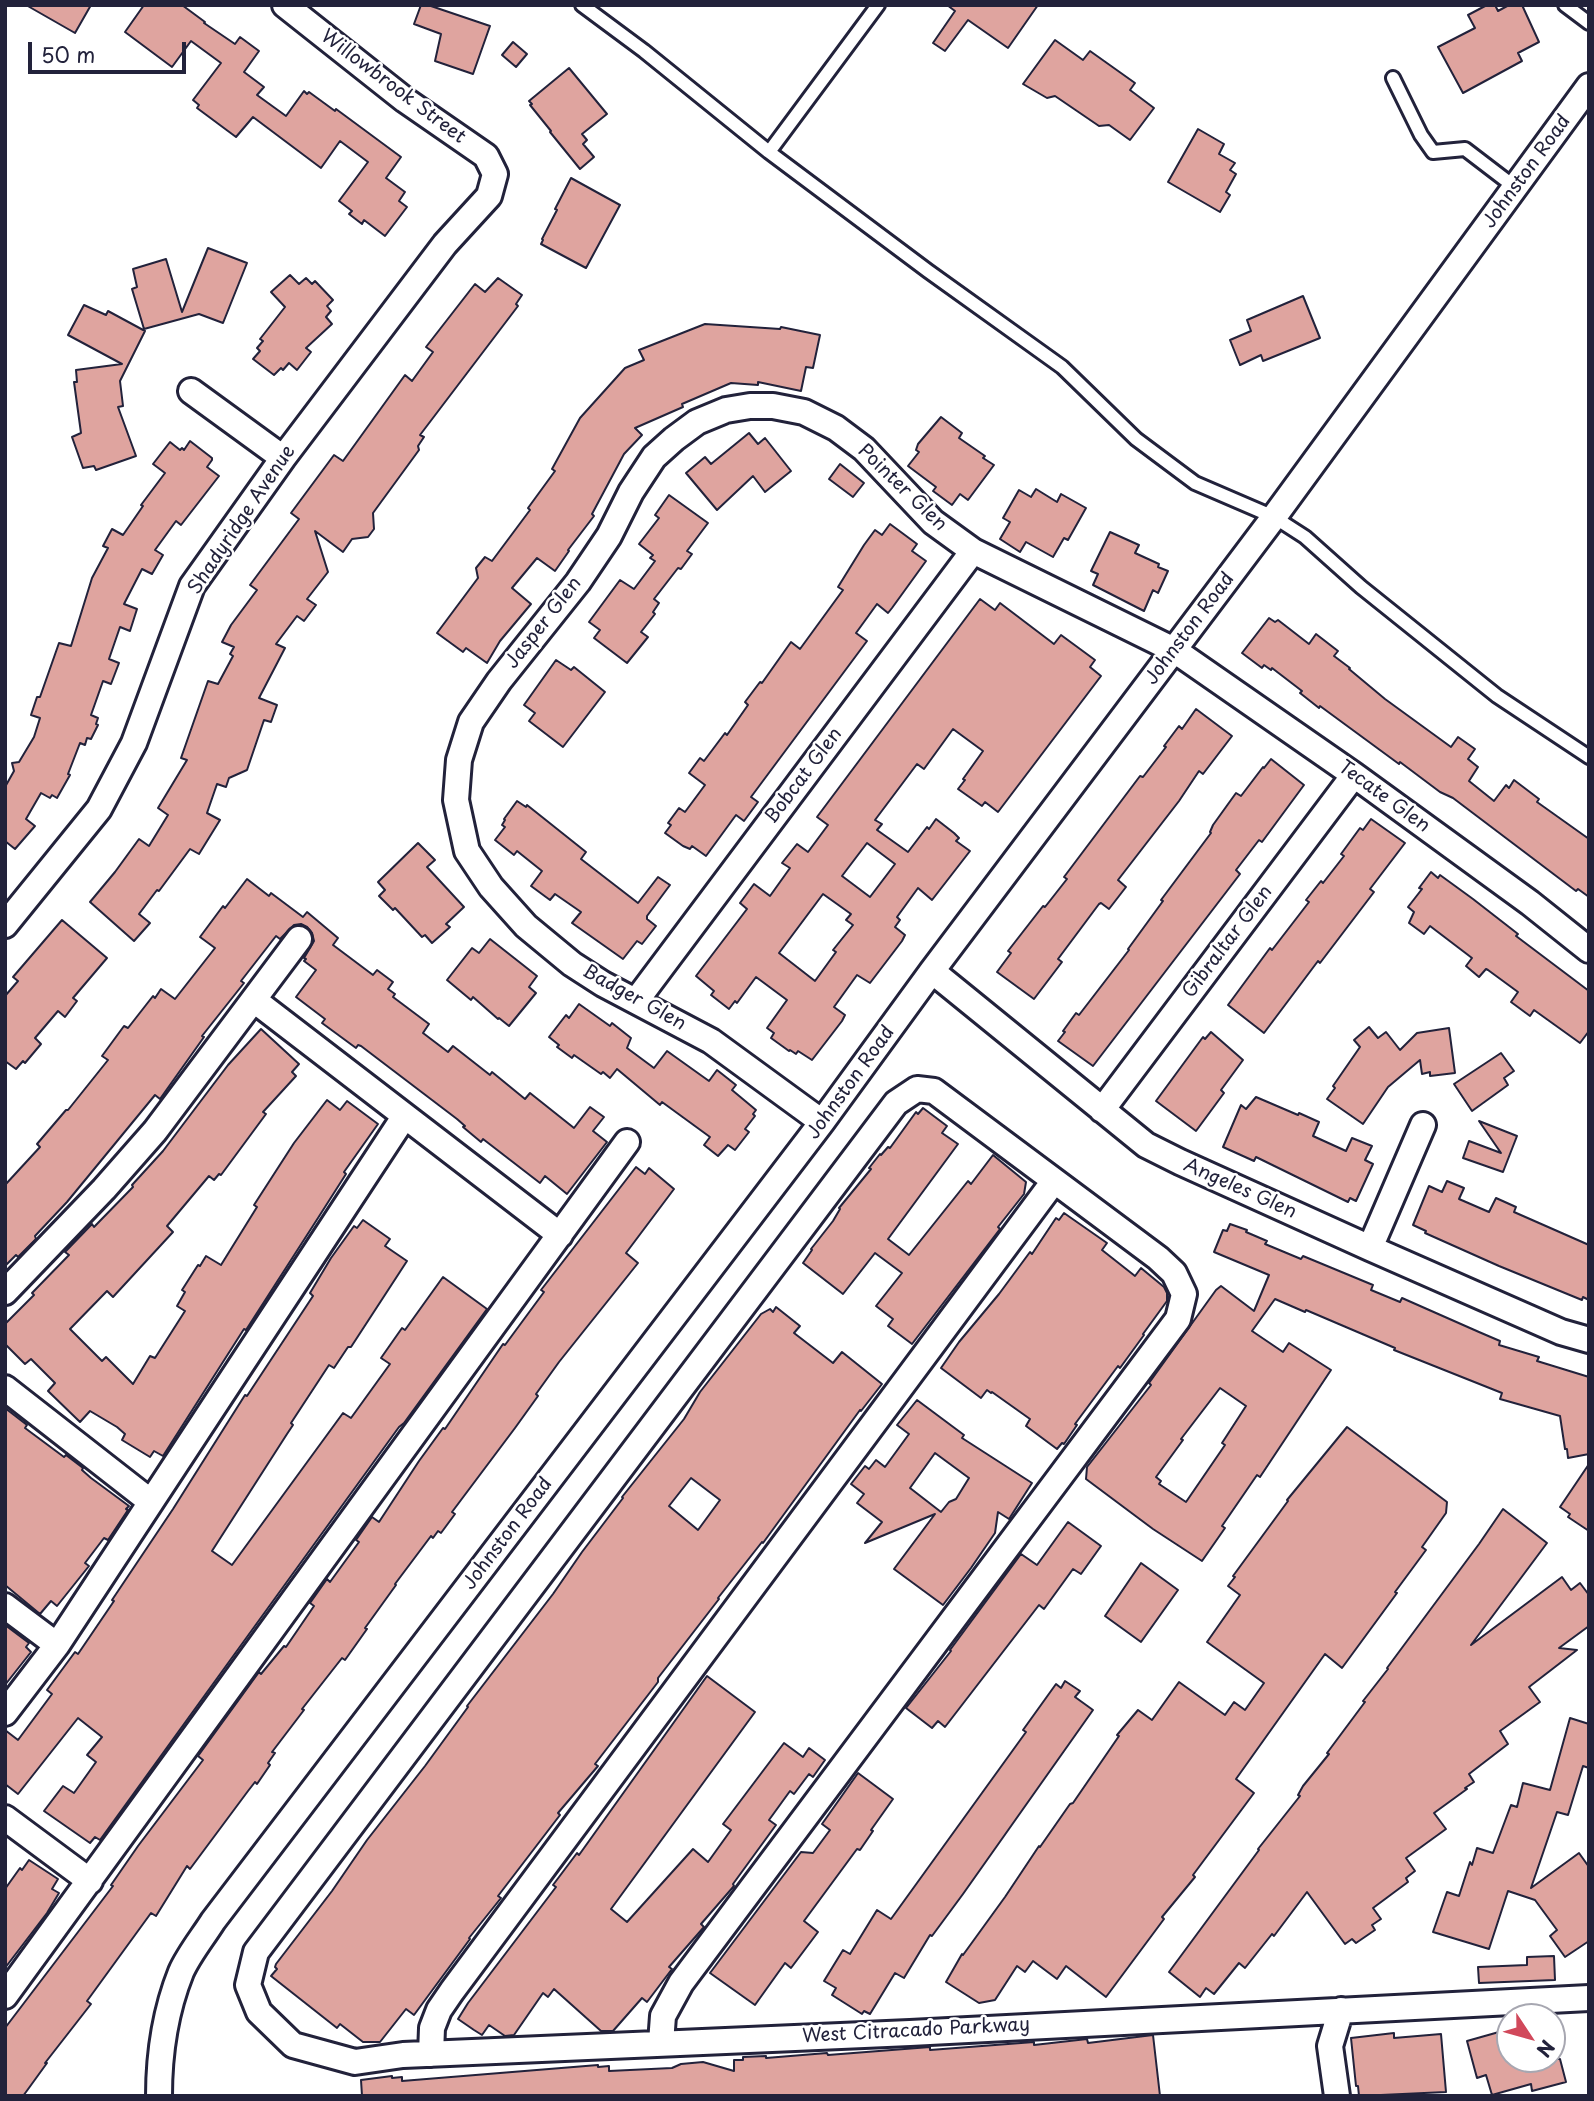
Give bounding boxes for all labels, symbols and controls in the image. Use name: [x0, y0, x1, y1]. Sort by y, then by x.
street label: Willowbrook Street: [316, 25, 470, 149]
scale bar: [32, 28, 189, 72]
text: 50 m: [41, 38, 95, 70]
street label: Johnston Road: [1478, 111, 1576, 233]
street label: Pointer Glen: [853, 440, 951, 536]
street label: Shadyridge Avenue: [184, 441, 300, 599]
street label: Johnston Road: [1140, 568, 1240, 690]
street label: Jasper Glen: [501, 573, 587, 673]
street label: Bobcat Glen: [761, 724, 847, 828]
street label: Tecate Glen: [1334, 756, 1434, 838]
street label: Gibraltar Glen: [1178, 881, 1278, 1003]
street label: Badger Glen: [578, 960, 690, 1036]
street label: Johnston Road: [802, 1022, 900, 1144]
street label: Angeles Glen: [1180, 1154, 1300, 1224]
street label: Johnston Road: [458, 1473, 558, 1595]
north arrow: [1496, 2003, 1566, 2073]
street label: West Citracado Parkway: [802, 2014, 1030, 2048]
text: N: [1531, 2035, 1562, 2063]

